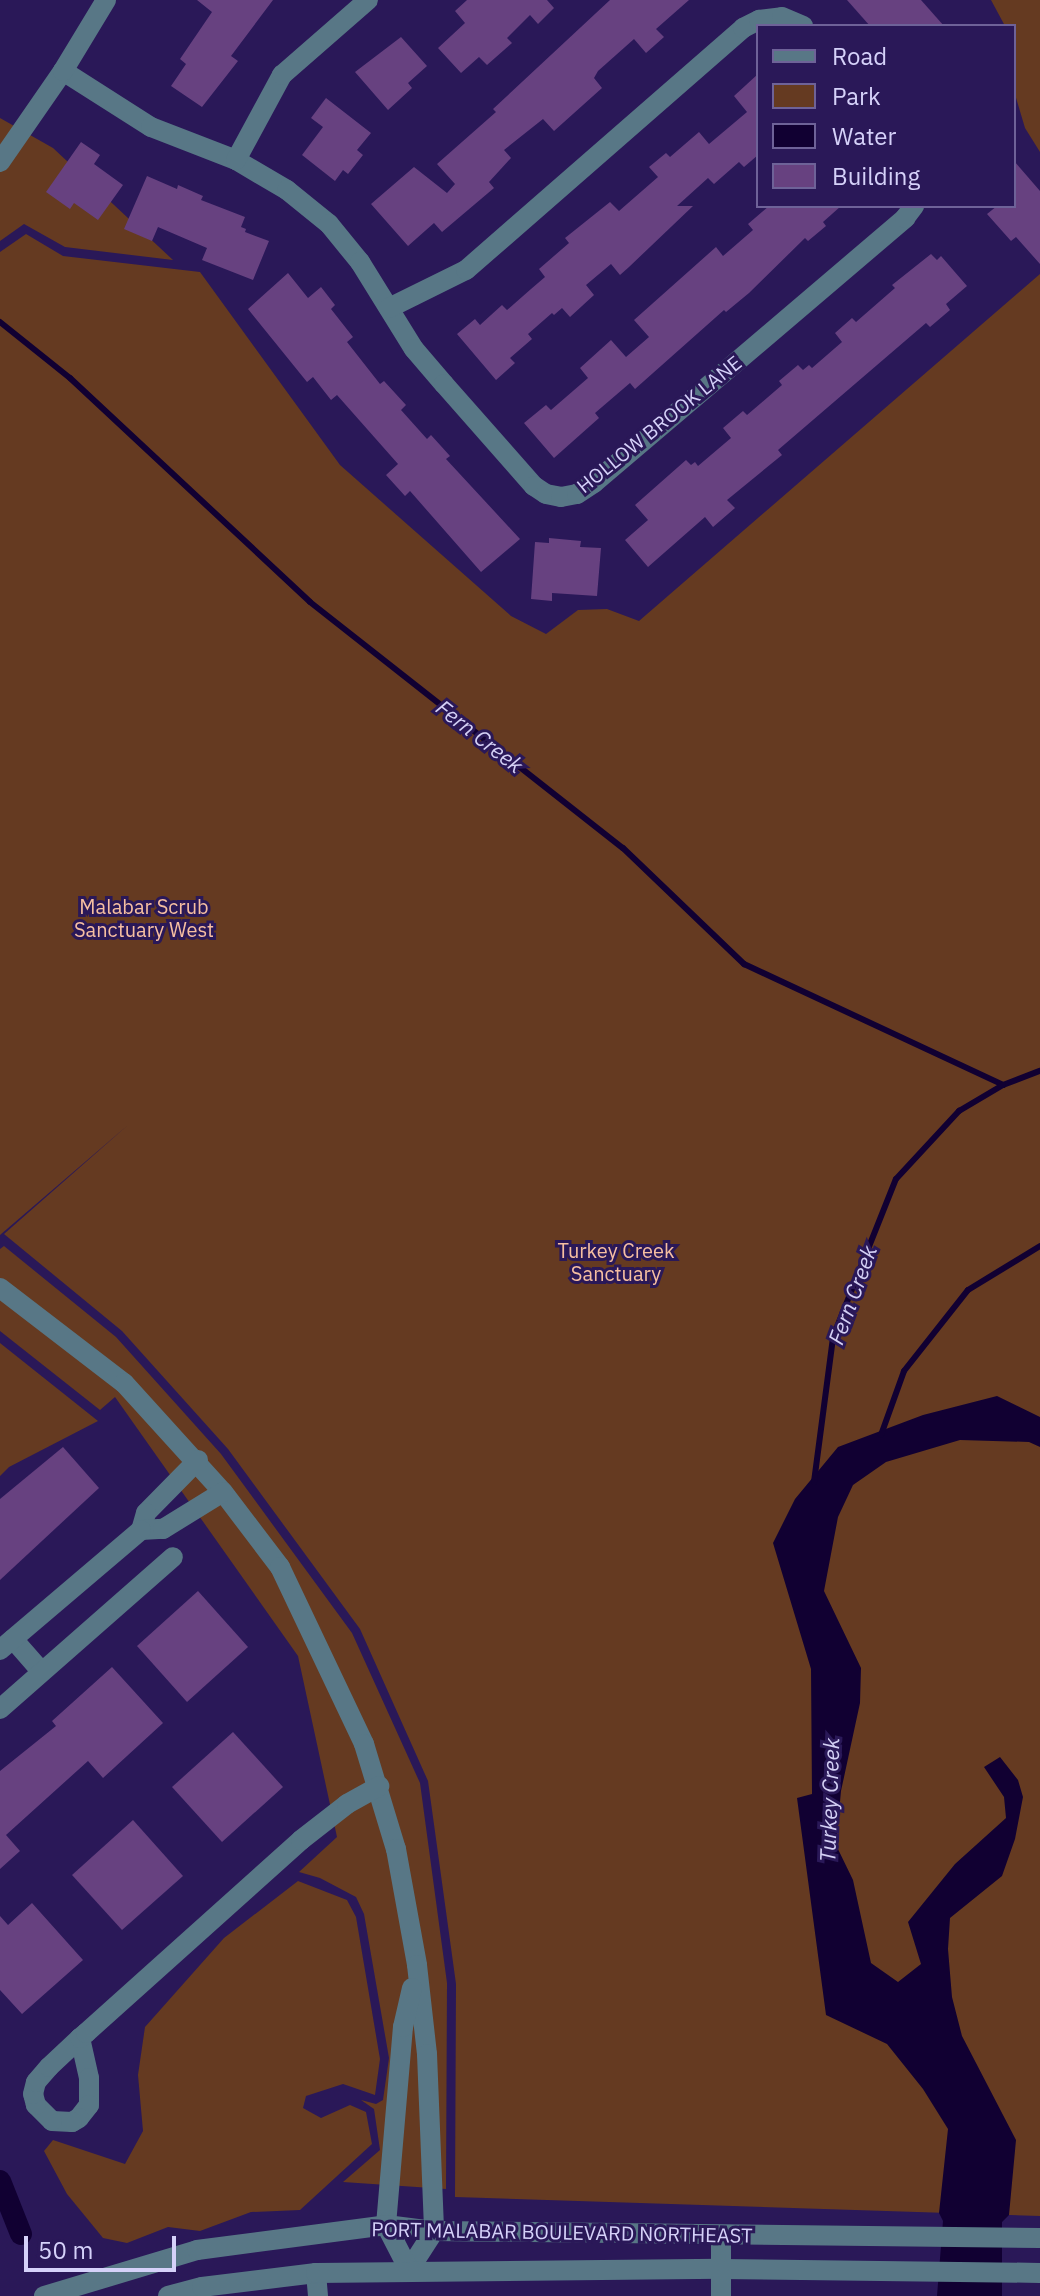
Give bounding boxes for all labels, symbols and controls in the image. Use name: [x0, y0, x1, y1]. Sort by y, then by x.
legend: [756, 24, 1016, 208]
text: Road: [832, 40, 887, 72]
text: Park: [832, 80, 881, 112]
text: Water: [832, 120, 896, 152]
text: Building: [832, 160, 920, 192]
street label: HOLLOW BROOK LANE: [572, 350, 746, 498]
water label: Fern Creek: [431, 694, 529, 778]
park label: Malabar Scrub Sanctuary West: [74, 894, 214, 941]
park label: Turkey Creek Sanctuary: [557, 1238, 675, 1285]
water label: Fern Creek: [822, 1242, 882, 1348]
water label: Turkey Creek: [814, 1737, 844, 1863]
street label: PORT MALABAR BOULEVARD NORTHEAST: [371, 2217, 753, 2247]
scale bar: [28, 2220, 180, 2270]
text: 50 m: [38, 2234, 93, 2266]

